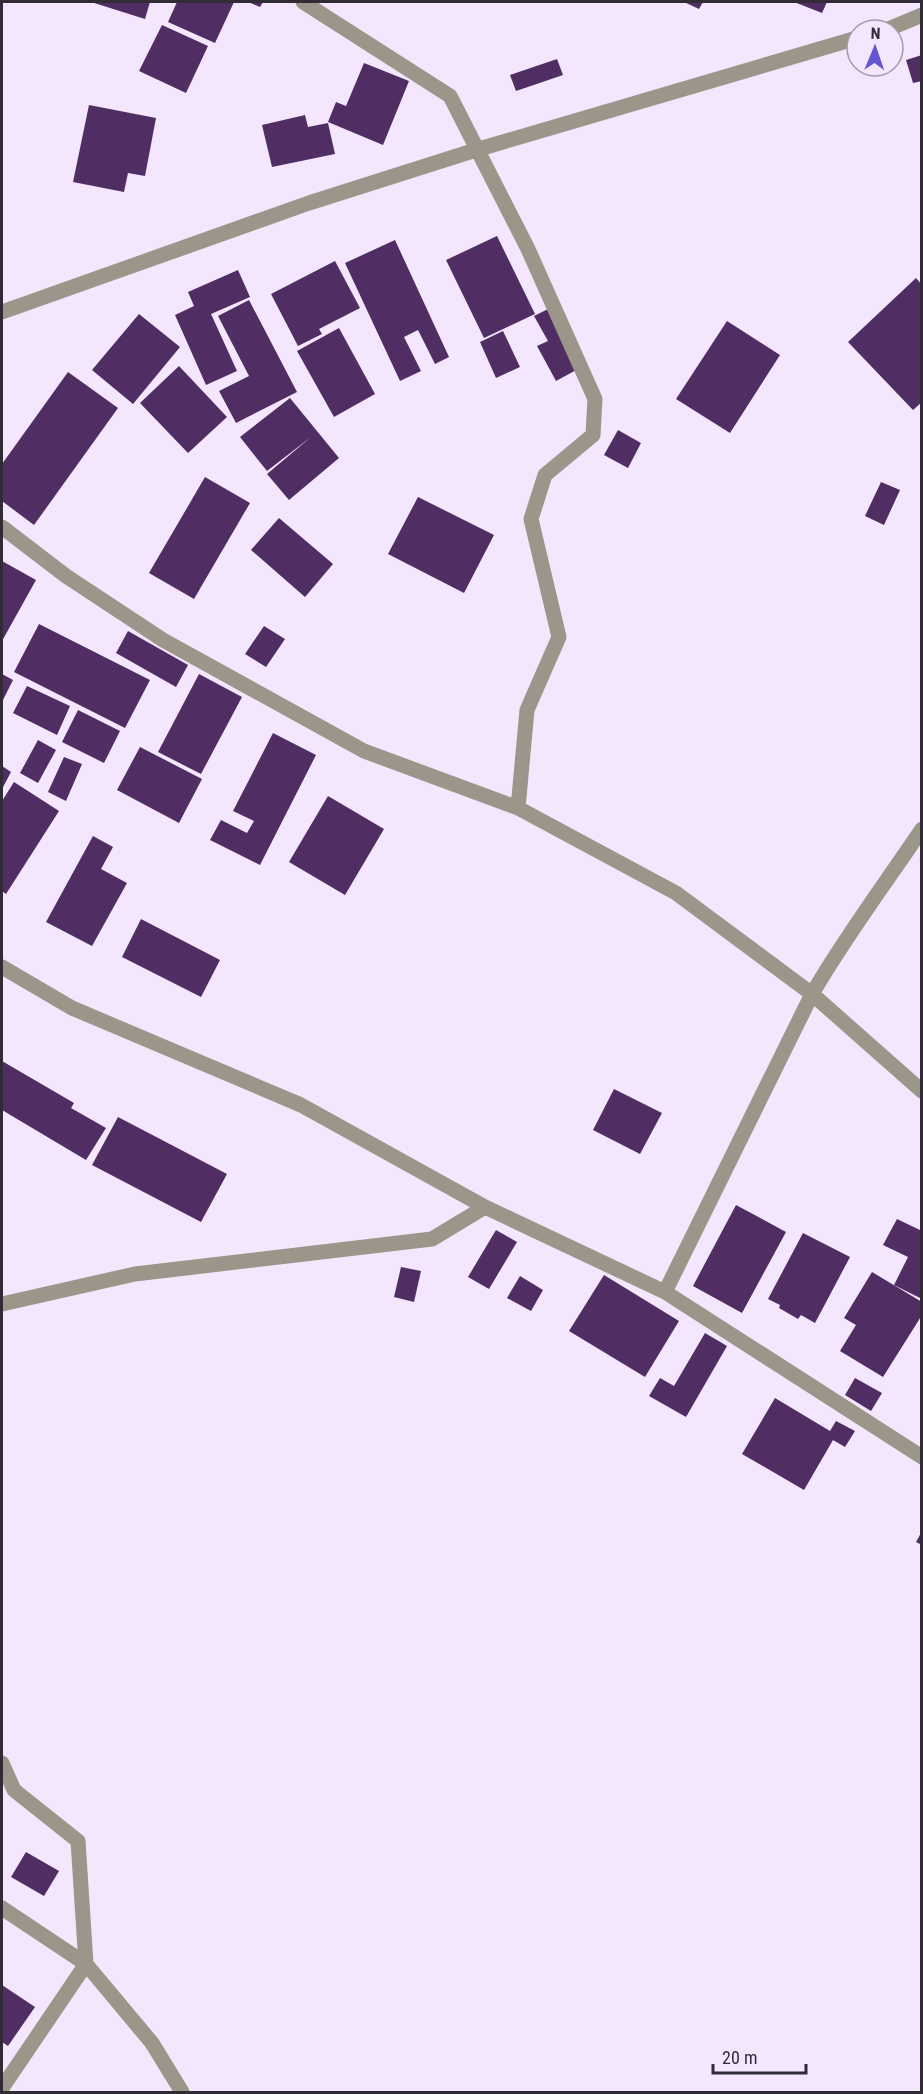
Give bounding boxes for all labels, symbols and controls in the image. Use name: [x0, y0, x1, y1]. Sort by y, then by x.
north arrow: [845, 18, 905, 78]
text: N: [870, 24, 881, 43]
scale bar: [713, 2037, 806, 2075]
text: 20 m: [722, 2047, 757, 2068]

